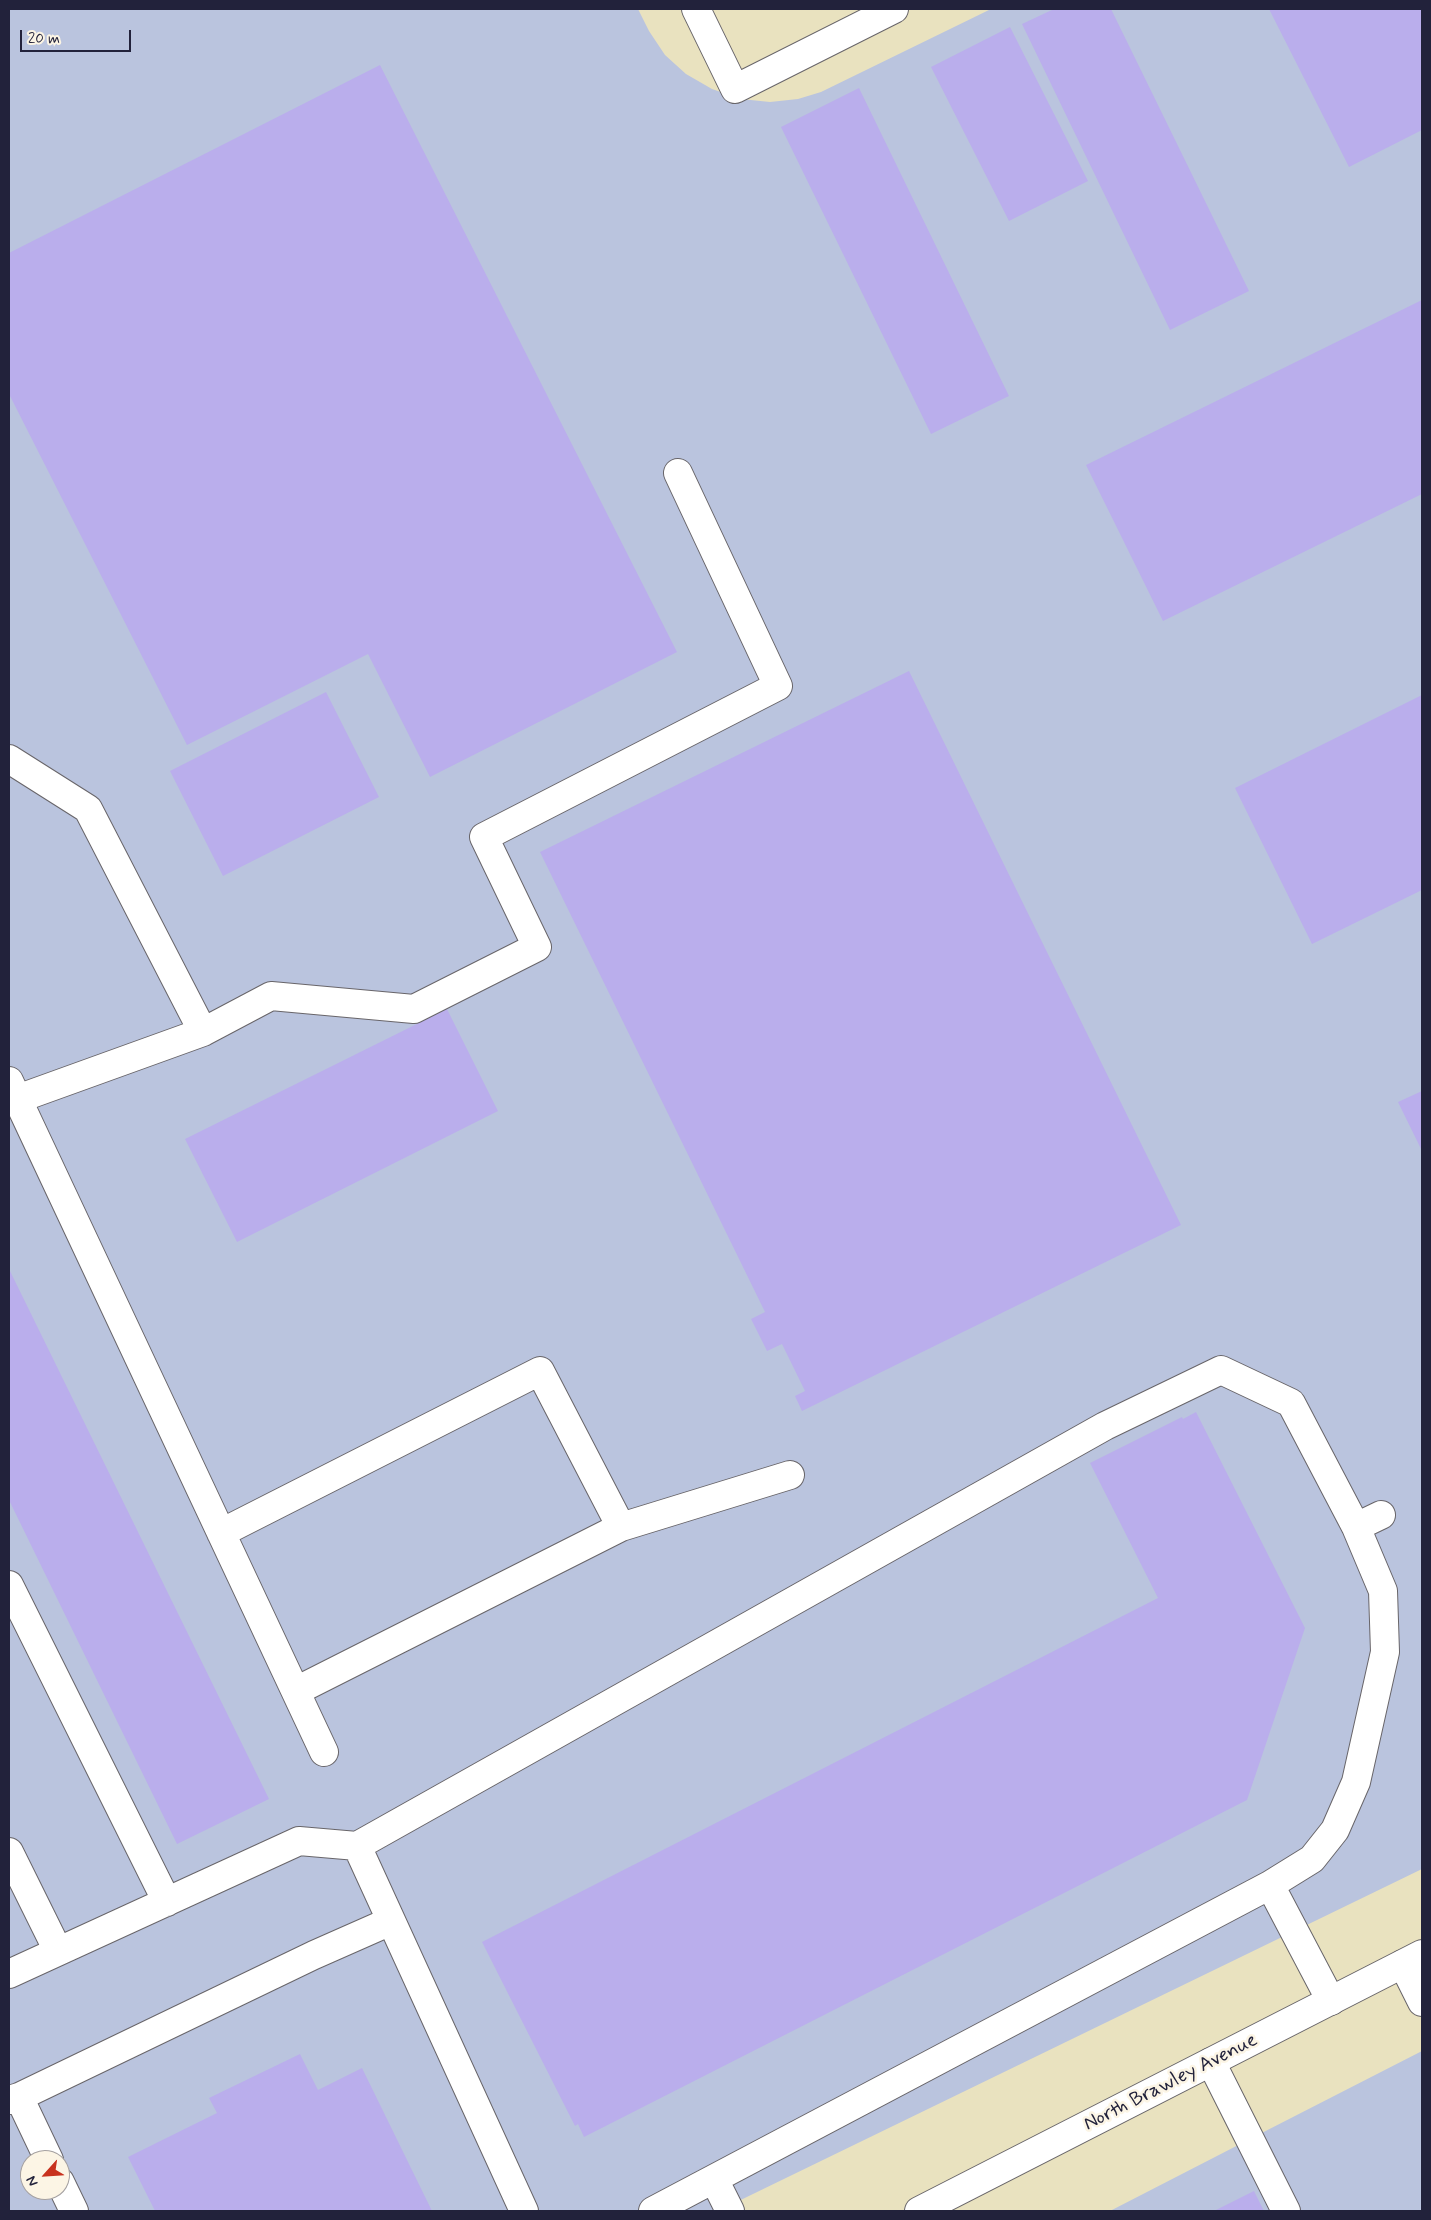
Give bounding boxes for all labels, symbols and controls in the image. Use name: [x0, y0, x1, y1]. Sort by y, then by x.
scale bar: [22, 20, 134, 52]
text: 20 m: [28, 29, 60, 49]
street label: North Brawley Avenue: [1080, 2029, 1262, 2137]
north arrow: [20, 2150, 70, 2200]
text: N: [22, 2173, 43, 2189]

